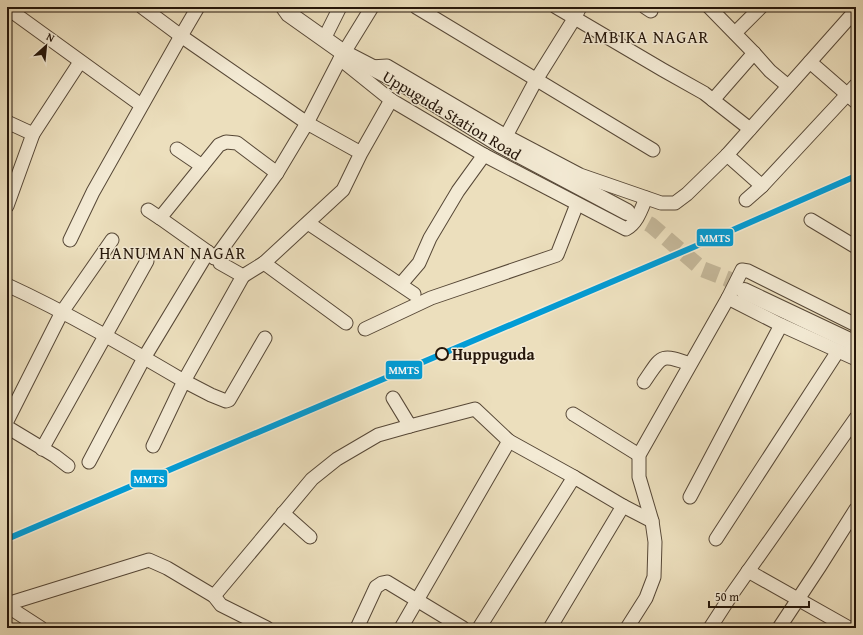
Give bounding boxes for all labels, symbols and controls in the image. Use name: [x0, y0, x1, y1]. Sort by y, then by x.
district label: AMBIKA NAGAR: [583, 24, 709, 49]
north arrow: [26, 26, 66, 66]
text: N: [44, 28, 58, 46]
street label: Uppuguda Station Road: [378, 64, 526, 166]
line badge: MMTS: [696, 228, 734, 247]
text: MMTS: [699, 230, 731, 246]
district label: HANUMAN NAGAR: [99, 240, 247, 265]
place label: Huppuguda: [452, 342, 535, 366]
marker: Huppuguda: [435, 347, 449, 361]
line badge: MMTS: [385, 360, 423, 380]
text: MMTS: [388, 362, 420, 378]
line badge: MMTS: [130, 469, 168, 488]
text: MMTS: [133, 471, 165, 487]
scale bar: [709, 583, 809, 609]
text: 50 m: [715, 588, 739, 605]

